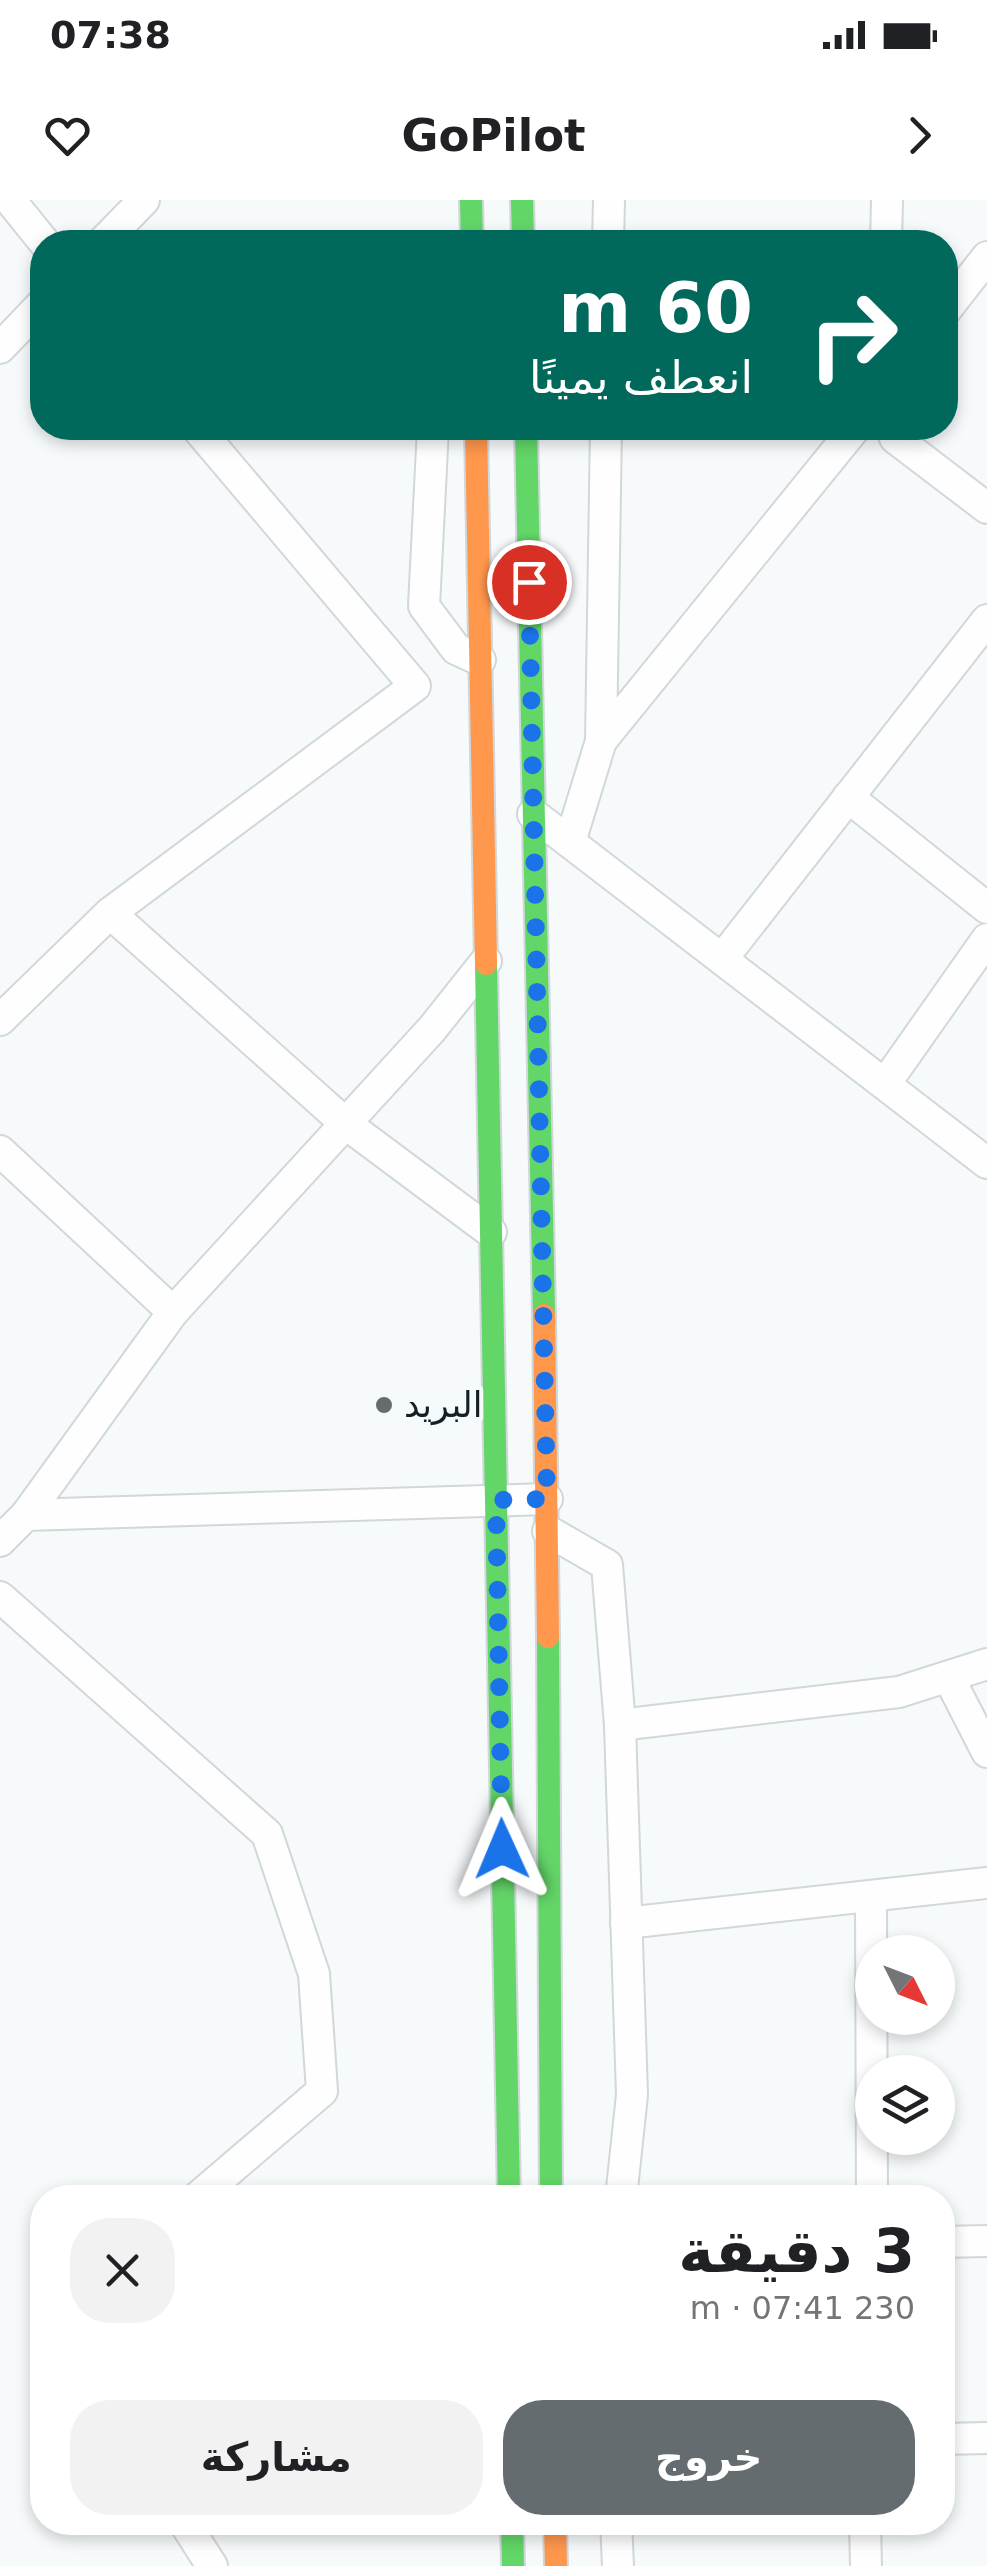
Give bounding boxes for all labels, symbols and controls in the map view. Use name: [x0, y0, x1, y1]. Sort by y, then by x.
text: 07:38: [50, 13, 171, 57]
icon: heart: [40, 108, 95, 163]
icon: forward: [892, 108, 947, 163]
text: GoPilot: [401, 109, 586, 162]
text: 60 m: [558, 267, 753, 349]
icon: right: [788, 270, 918, 400]
text: انعطف يمينًا: [529, 351, 753, 404]
pin: [487, 540, 572, 625]
icon: arrive: [502, 555, 557, 610]
place label: البريد: [404, 1385, 482, 1426]
marker: البريد: [373, 1394, 395, 1416]
position arrow: [450, 1797, 554, 1901]
north arrow: [855, 1935, 955, 2035]
map controls: [855, 1935, 955, 2155]
button: layers: [855, 2055, 955, 2155]
text: 3 دقيقة: [678, 2216, 915, 2286]
button: close: [70, 2218, 175, 2323]
text: 230 m · 07:41: [690, 2289, 915, 2327]
button: مشاركة: [70, 2400, 483, 2515]
button: خروج: [503, 2400, 915, 2515]

